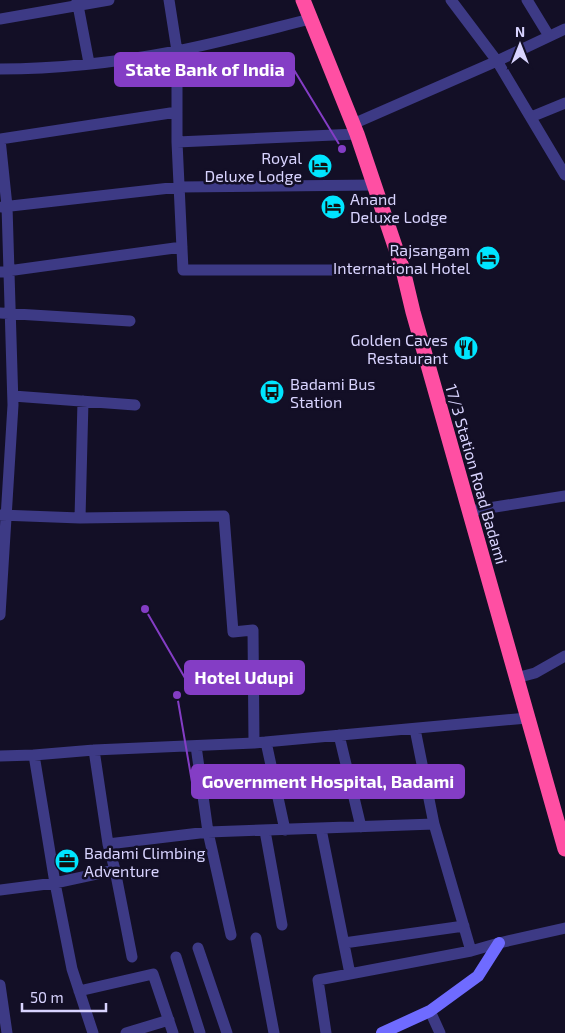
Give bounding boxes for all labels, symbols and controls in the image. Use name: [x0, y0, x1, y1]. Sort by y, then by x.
north arrow: [495, 20, 545, 70]
text: N: [515, 23, 525, 40]
callout: State Bank of India: [115, 53, 294, 86]
text: State Bank of India: [125, 58, 285, 80]
place label: Royal Deluxe Lodge: [205, 148, 302, 185]
hotel icon: Royal Deluxe Lodge: [307, 153, 333, 179]
place label: Anand Deluxe Lodge: [350, 189, 447, 226]
hotel icon: Anand Deluxe Lodge: [320, 194, 346, 220]
place label: Rajsangam International Hotel: [333, 240, 470, 277]
hotel icon: Rajsangam International Hotel: [475, 245, 501, 271]
place label: Golden Caves Restaurant: [350, 330, 448, 367]
restaurant icon: Golden Caves Restaurant: [453, 335, 479, 361]
place label: Badami Bus Station: [290, 374, 375, 411]
bus stop icon: Badami Bus Station: [259, 379, 285, 405]
street label: 17/3 Station Road Badami: [442, 382, 512, 566]
callout: Hotel Udupi: [185, 661, 304, 694]
text: Hotel Udupi: [194, 666, 294, 688]
callout: Government Hospital, Badami: [192, 765, 464, 798]
text: Government Hospital, Badami: [202, 770, 454, 792]
place label: Badami Climbing Adventure: [84, 843, 205, 880]
office icon: Badami Climbing Adventure: [54, 848, 80, 874]
scale bar: [22, 980, 106, 1012]
text: 50 m: [30, 988, 64, 1006]

